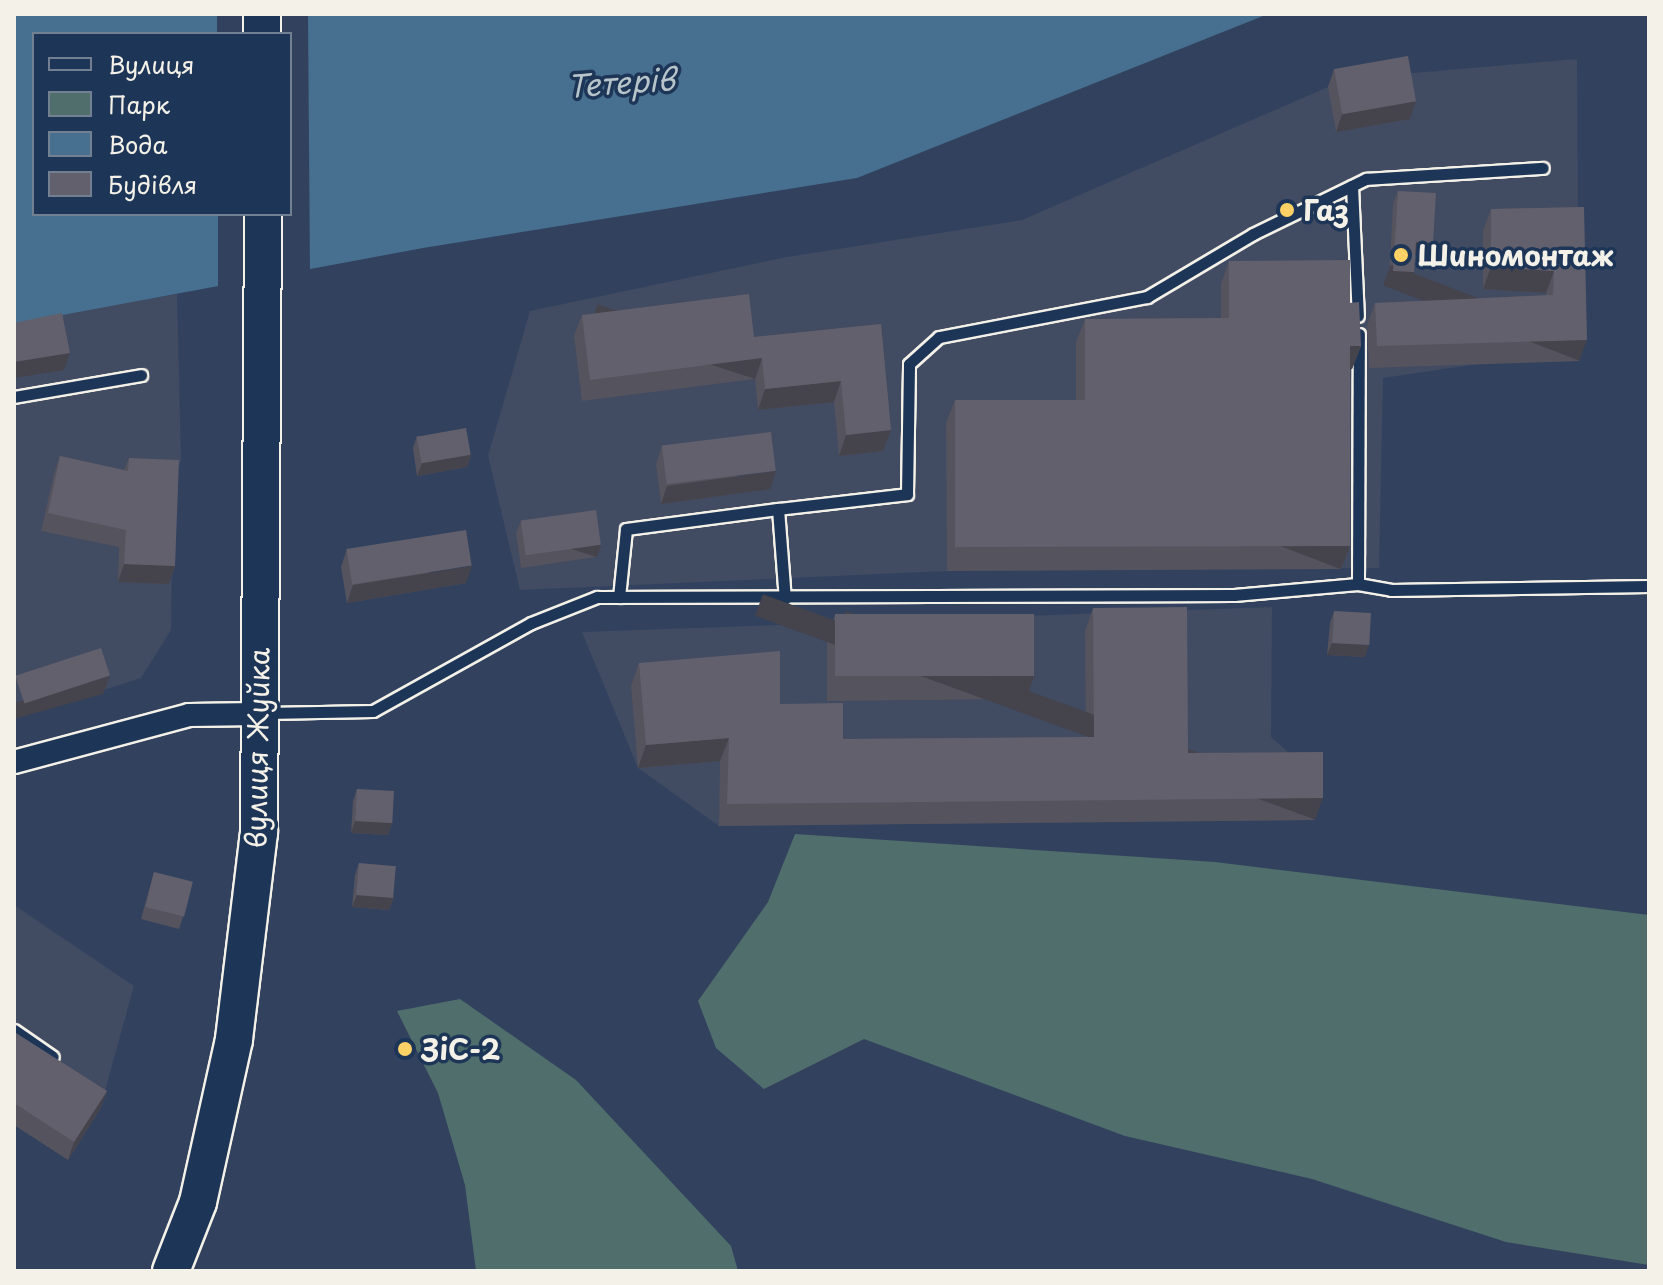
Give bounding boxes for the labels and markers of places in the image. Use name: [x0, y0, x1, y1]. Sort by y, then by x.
place label: Газ: [1303, 193, 1349, 227]
marker: Газ: [1278, 201, 1296, 219]
place label: Шиномонтаж: [1417, 238, 1613, 272]
marker: Шиномонтаж: [1392, 246, 1410, 264]
place label: ЗіС-2: [421, 1032, 500, 1066]
marker: ЗіС-2: [396, 1040, 414, 1058]

